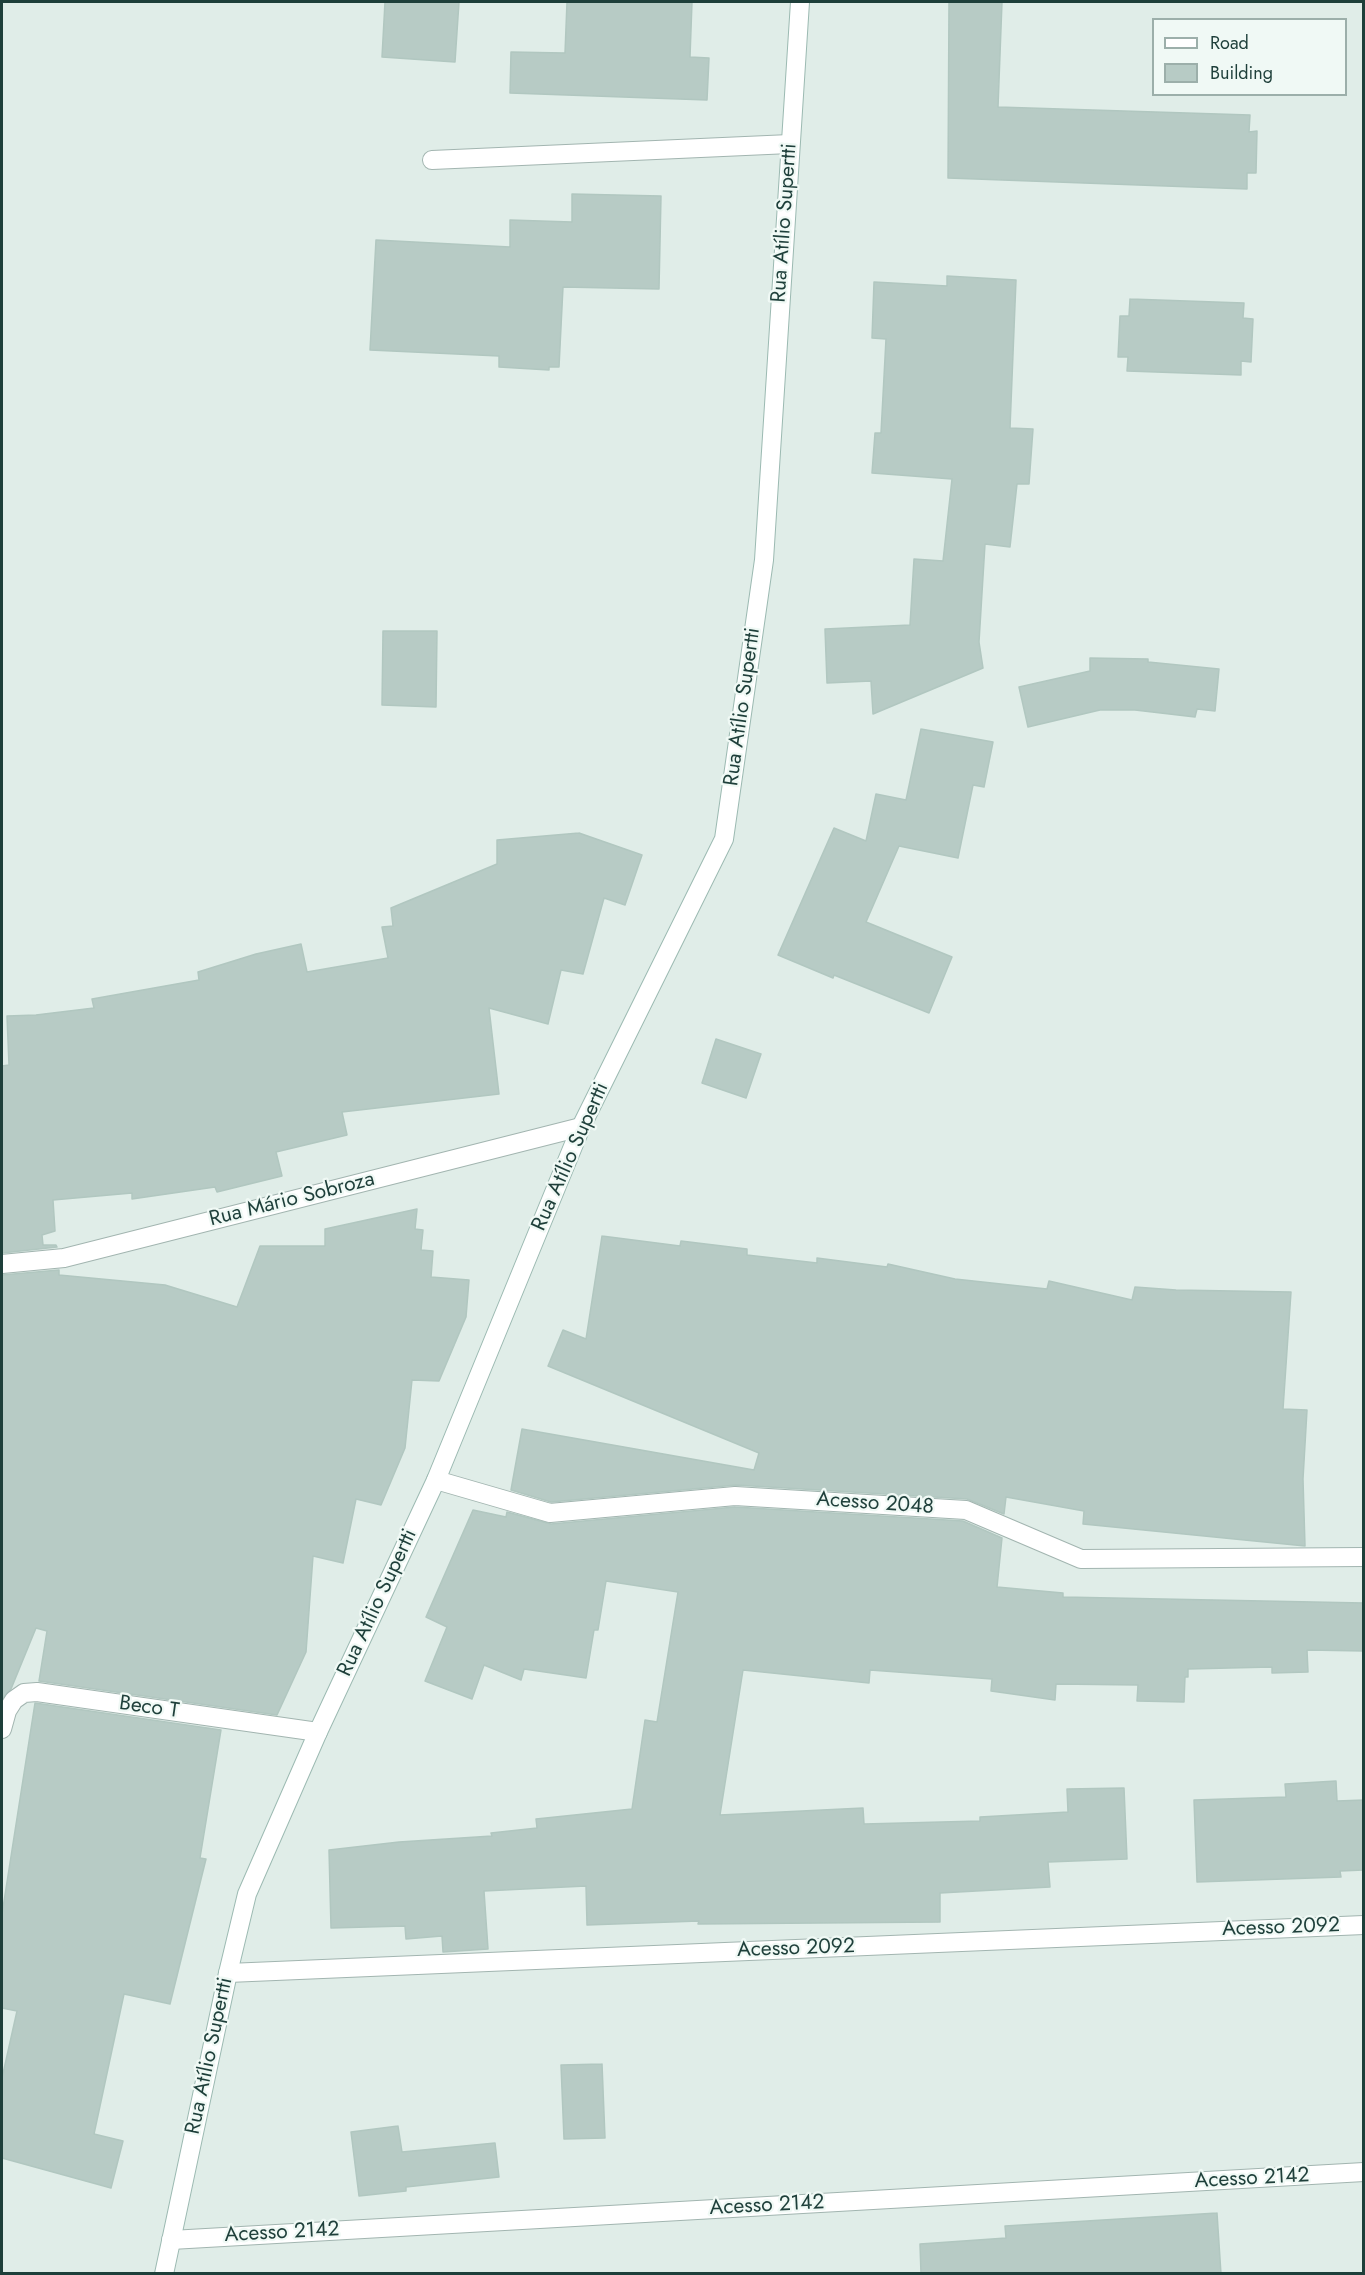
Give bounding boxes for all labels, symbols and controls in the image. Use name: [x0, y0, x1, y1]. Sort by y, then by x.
legend: [1152, 18, 1347, 96]
text: Road: [1210, 30, 1249, 56]
text: Building: [1210, 60, 1273, 86]
street label: Rua Atílio Supertti: [767, 142, 803, 304]
street label: Rua Atílio Supertti: [719, 626, 767, 788]
street label: Rua Atílio Supertti: [527, 1079, 615, 1235]
street label: Rua Mário Sobroza: [207, 1167, 377, 1233]
street label: Acesso 2048: [815, 1487, 935, 1521]
street label: Rua Atílio Supertti: [333, 1525, 423, 1681]
street label: Beco T: [117, 1691, 181, 1725]
street label: Acesso 2092: [1222, 1913, 1340, 1943]
street label: Acesso 2092: [737, 1934, 855, 1964]
street label: Rua Atílio Supertti: [181, 1975, 239, 2137]
street label: Acesso 2142: [1194, 2163, 1310, 2195]
street label: Acesso 2142: [709, 2190, 825, 2222]
street label: Acesso 2142: [224, 2217, 340, 2249]

